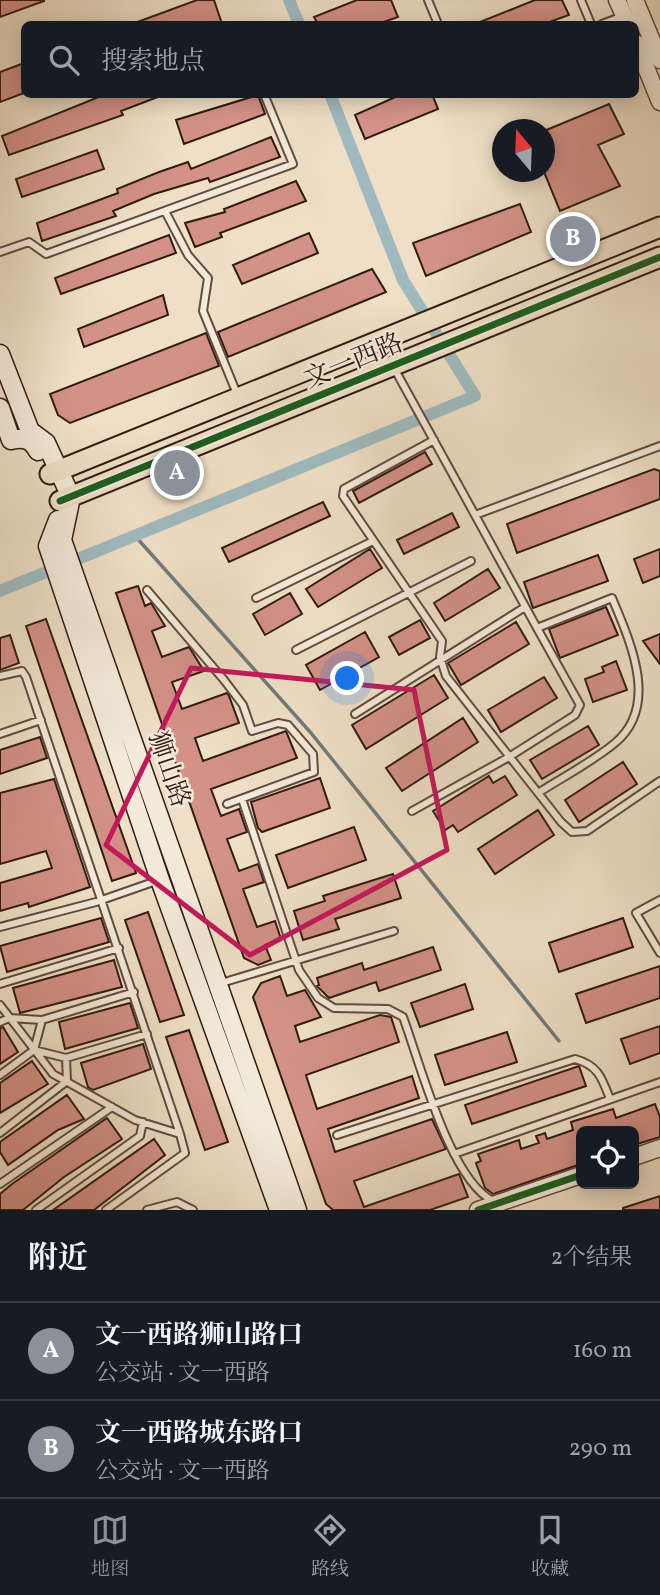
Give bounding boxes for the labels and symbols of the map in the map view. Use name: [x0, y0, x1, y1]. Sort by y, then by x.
north arrow: [492, 119, 555, 182]
pin: B: [550, 213, 596, 265]
street label: 文一西路: [299, 326, 409, 398]
pin: A: [154, 447, 200, 499]
your location: [330, 661, 364, 695]
street label: 狮山路: [138, 727, 198, 812]

